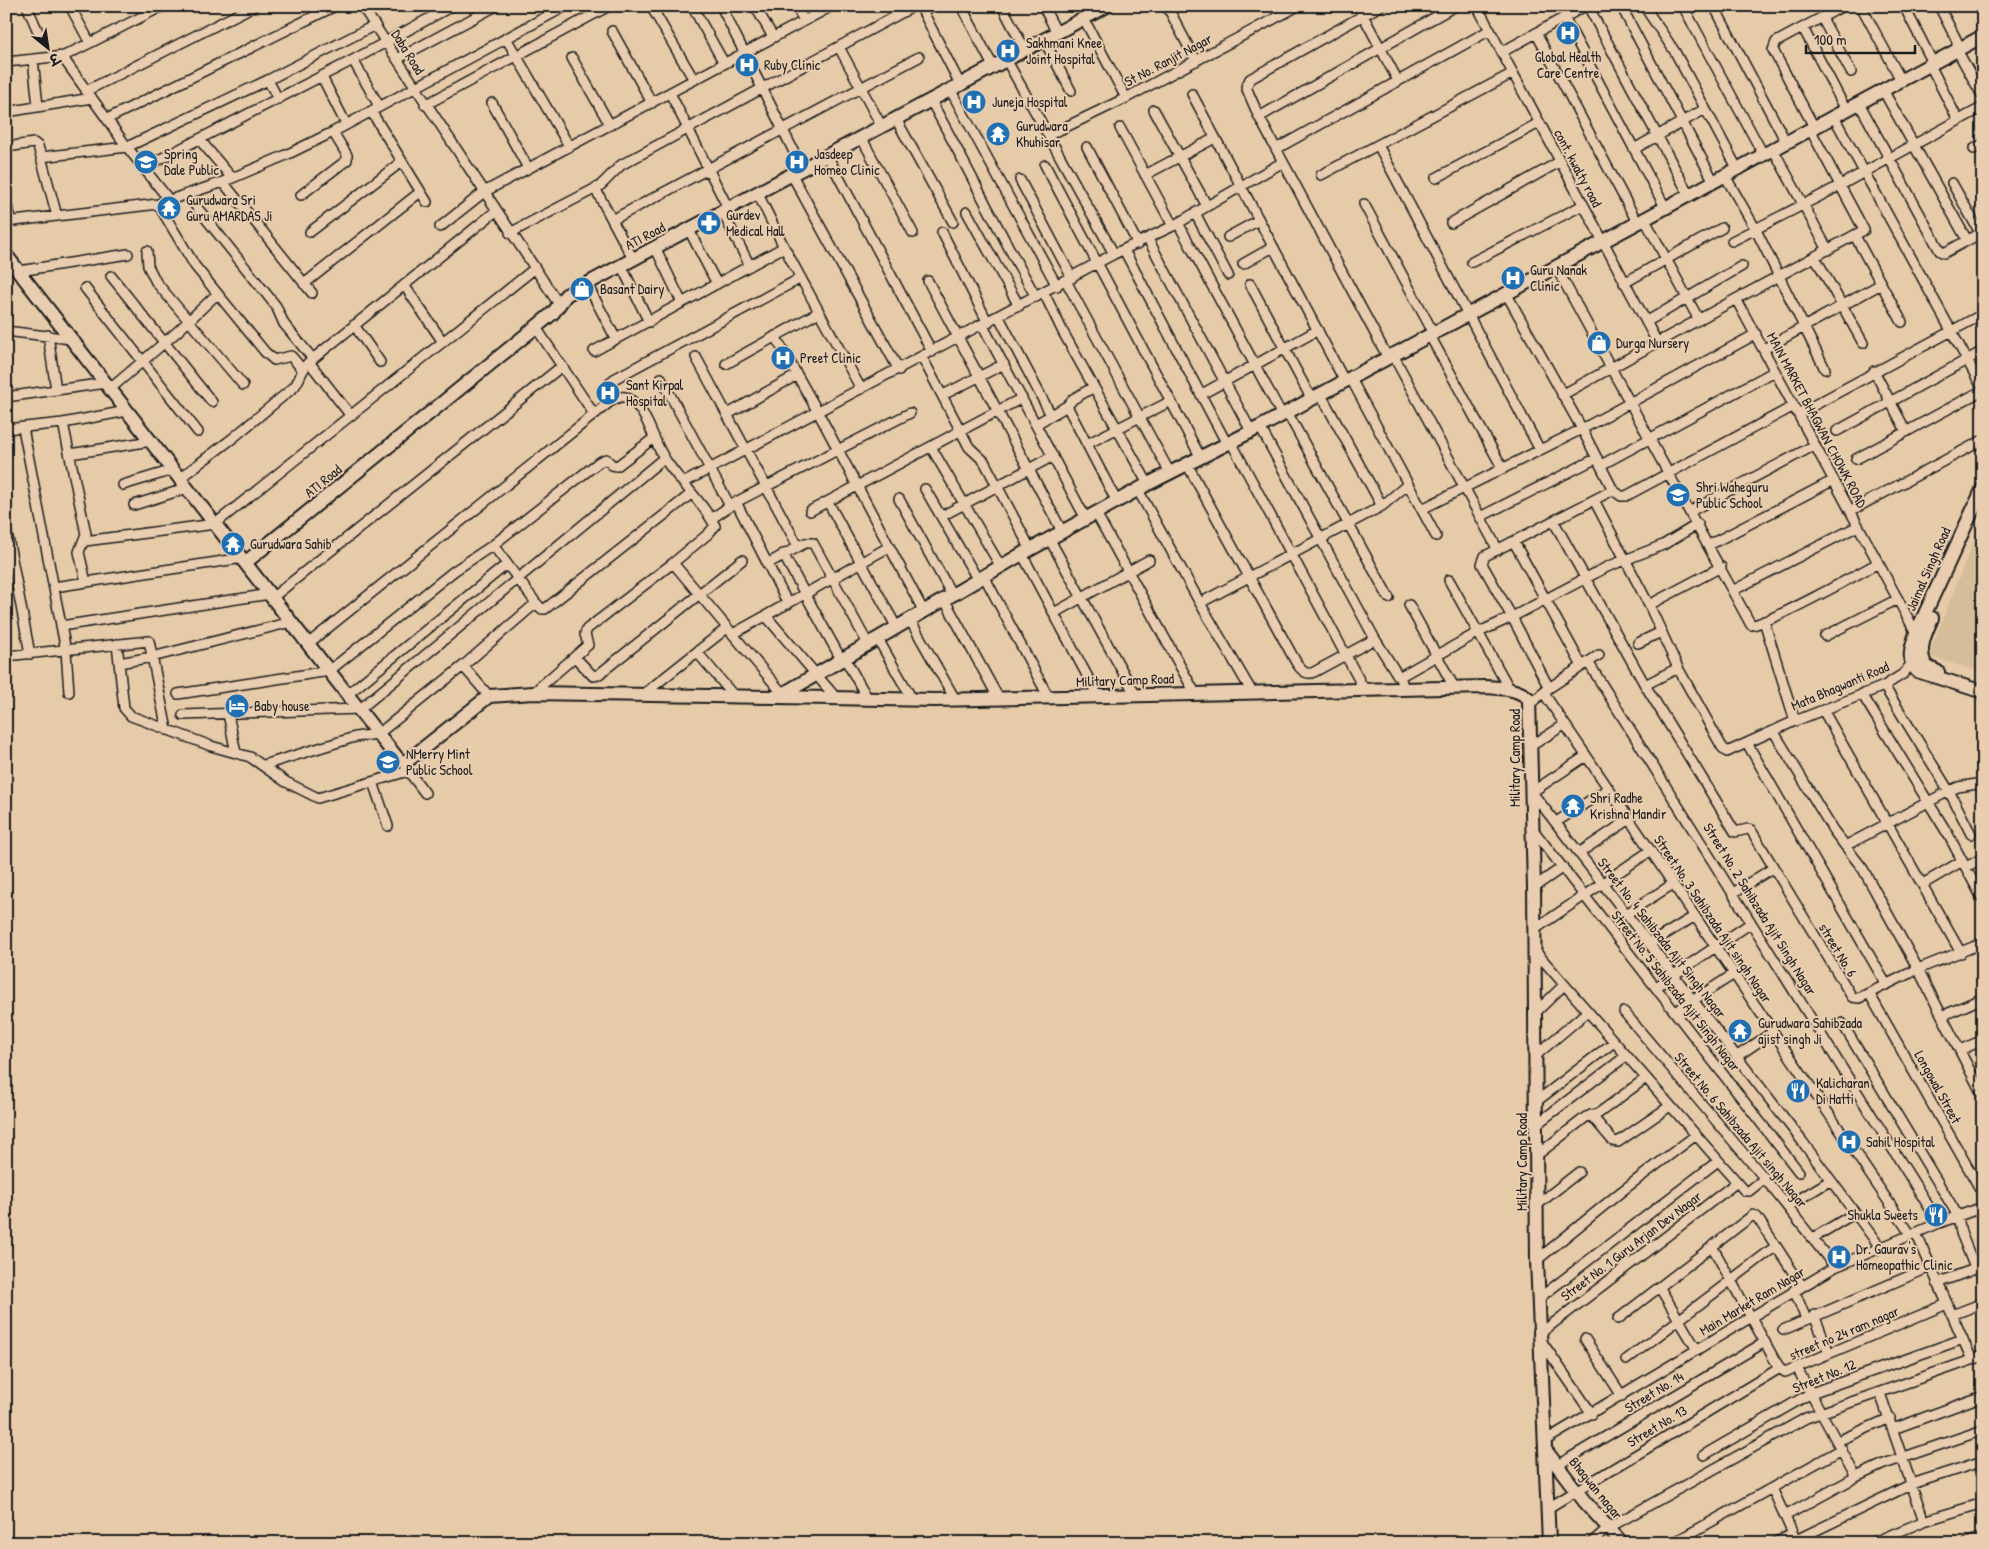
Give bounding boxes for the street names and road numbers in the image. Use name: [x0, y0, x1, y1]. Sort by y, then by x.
street label: Daba Road: [387, 26, 430, 78]
street label: St No. Ranjit Nagar: [1121, 28, 1216, 91]
street label: cont. kwalty road: [1549, 125, 1607, 211]
street label: ATI Road: [621, 217, 669, 254]
street label: MAIN MARKET BHAGWAN CHOWK ROAD: [1763, 329, 1872, 511]
street label: ATI Road: [300, 459, 346, 501]
street label: Jaimal Singh Road: [1901, 523, 1956, 614]
street label: Mata Bhagwanti Road: [1788, 656, 1892, 716]
street label: Military Camp Road: [1076, 668, 1175, 692]
street label: Military Camp Road: [1505, 708, 1525, 807]
street label: Street No. 2 Sahibzada Ajit Singh Nagar: [1699, 819, 1822, 1000]
street label: Street No. 3 Sahibzada Ajit singh Nagar: [1649, 831, 1777, 1007]
street label: Street No. 4 Sahibzada Ajit Singh Nagar: [1593, 854, 1731, 1023]
street label: Street No. 5 Sahibzada Ajit Singh Nagar: [1607, 906, 1746, 1076]
street label: street No. 6: [1815, 919, 1862, 981]
street label: Longowal Street: [1910, 1047, 1966, 1127]
street label: Street No. 6 Sahibzada Ajit singh Nagar: [1670, 1048, 1813, 1213]
street label: Military Camp Road: [1512, 1112, 1532, 1211]
street label: Street No. 1 Guru Arjan Dev Nagar: [1556, 1186, 1706, 1306]
street label: Main Market Ram Nagar: [1696, 1261, 1809, 1340]
street label: street no 24 ram nagar: [1786, 1301, 1903, 1365]
street label: Street No. 12: [1789, 1354, 1859, 1397]
street label: Street No. 14: [1621, 1367, 1687, 1417]
street label: Street No. 13: [1623, 1400, 1690, 1451]
street label: Bhagwan nagar: [1565, 1453, 1628, 1524]

